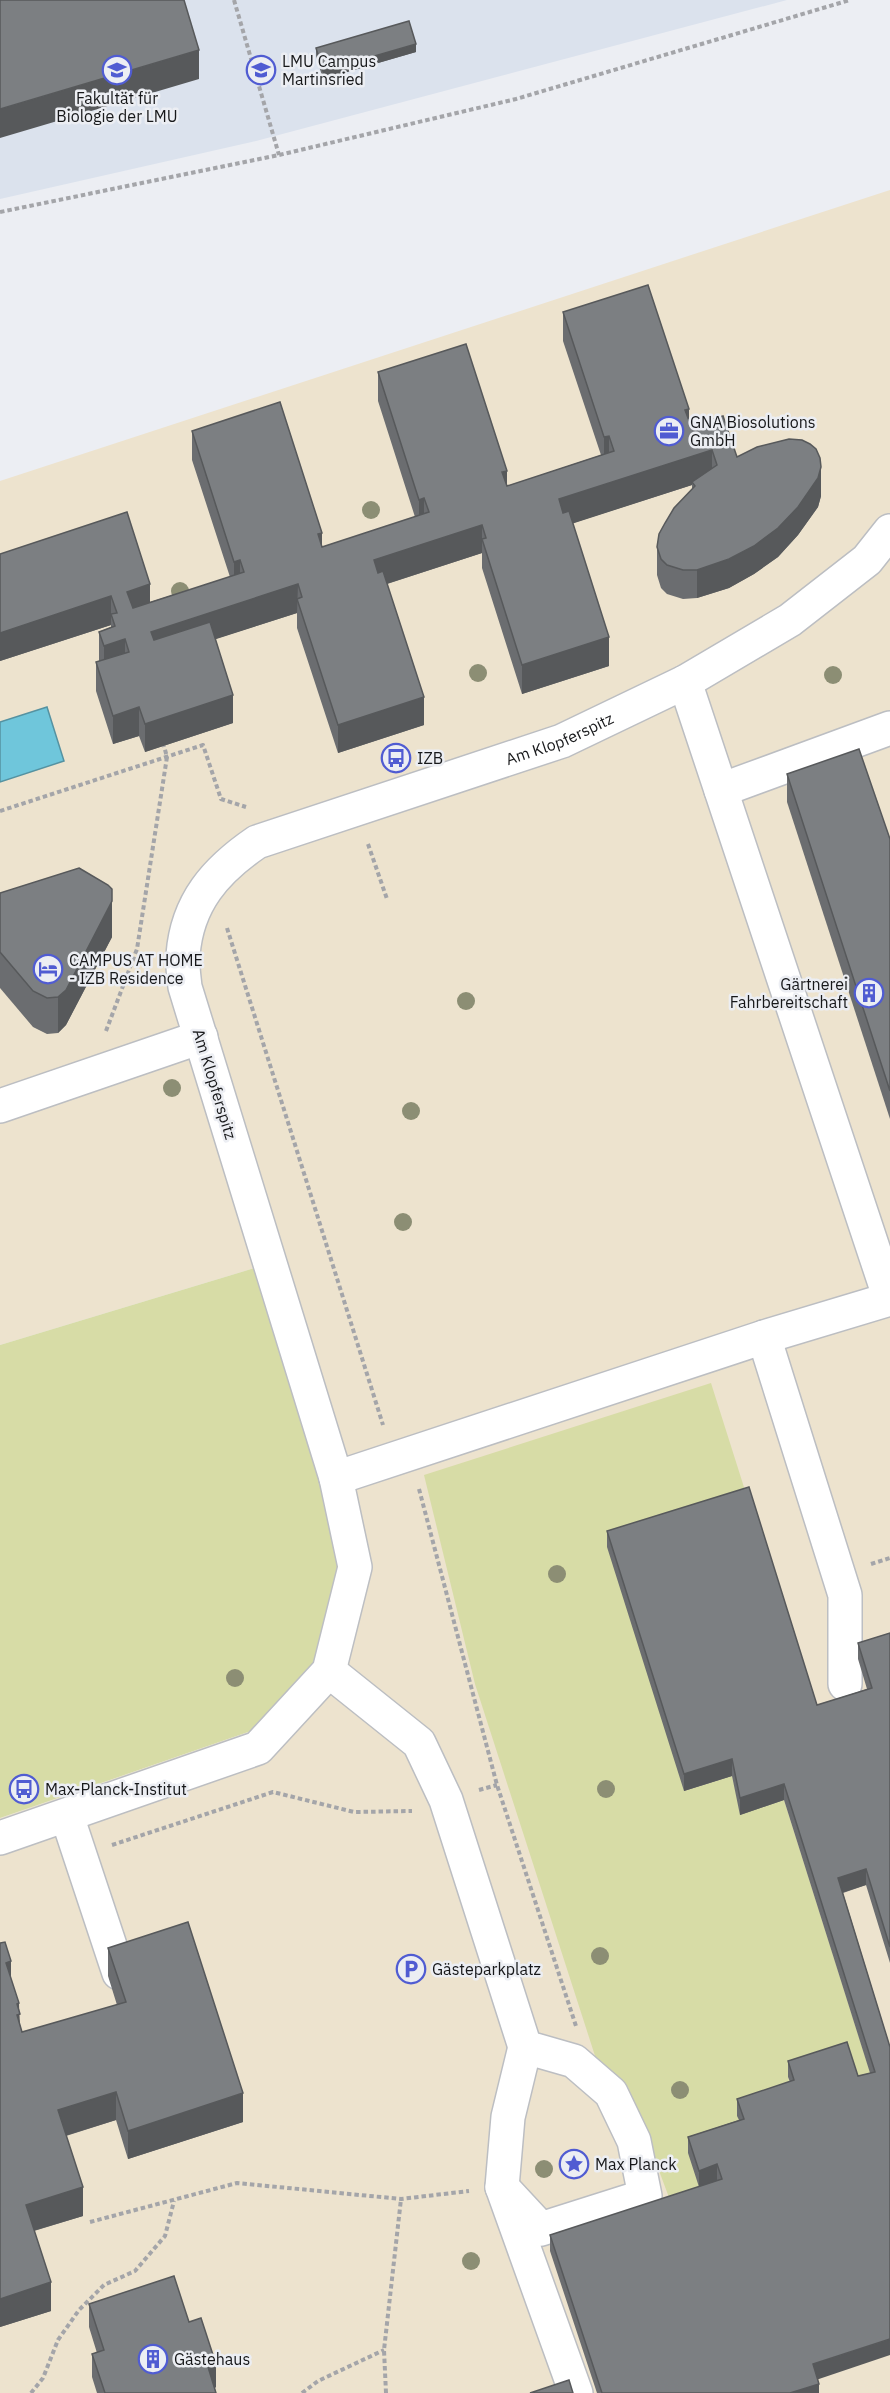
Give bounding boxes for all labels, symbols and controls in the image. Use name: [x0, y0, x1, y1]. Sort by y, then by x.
place label: LMU Campus Martinsried: [282, 51, 376, 89]
school or university icon: Fakultät für Biologie der LMU: [101, 54, 133, 86]
school or university icon: LMU Campus Martinsried: [245, 54, 277, 86]
place label: Fakultät für Biologie der LMU: [56, 88, 178, 126]
place label: GNA Biosolutions GmbH: [690, 412, 816, 450]
office icon: GNA Biosolutions GmbH: [653, 415, 685, 447]
street label: Am Klopferspitz: [503, 708, 617, 769]
bus stop icon: IZB: [380, 742, 412, 774]
place label: IZB: [417, 748, 443, 768]
place label: CAMPUS AT HOME - IZB Residence: [69, 950, 203, 988]
hotel icon: CAMPUS AT HOME - IZB Residence: [32, 953, 64, 985]
place label: Gärtnerei Fahrbereitschaft: [730, 974, 848, 1012]
building icon: Gärtnerei Fahrbereitschaft: [853, 977, 885, 1009]
street label: Am Klopferspitz: [189, 1026, 241, 1142]
bus stop icon: Max-Planck-Institut: [8, 1773, 40, 1805]
place label: Max-Planck-Institut: [45, 1779, 187, 1799]
parking icon: Gästeparkplatz: [395, 1953, 427, 1985]
place label: Gästeparkplatz: [432, 1959, 541, 1979]
place icon: Max Planck: [558, 2148, 590, 2180]
place label: Max Planck: [595, 2154, 677, 2174]
building icon: Gästehaus: [137, 2343, 169, 2375]
place label: Gästehaus: [174, 2349, 250, 2369]

